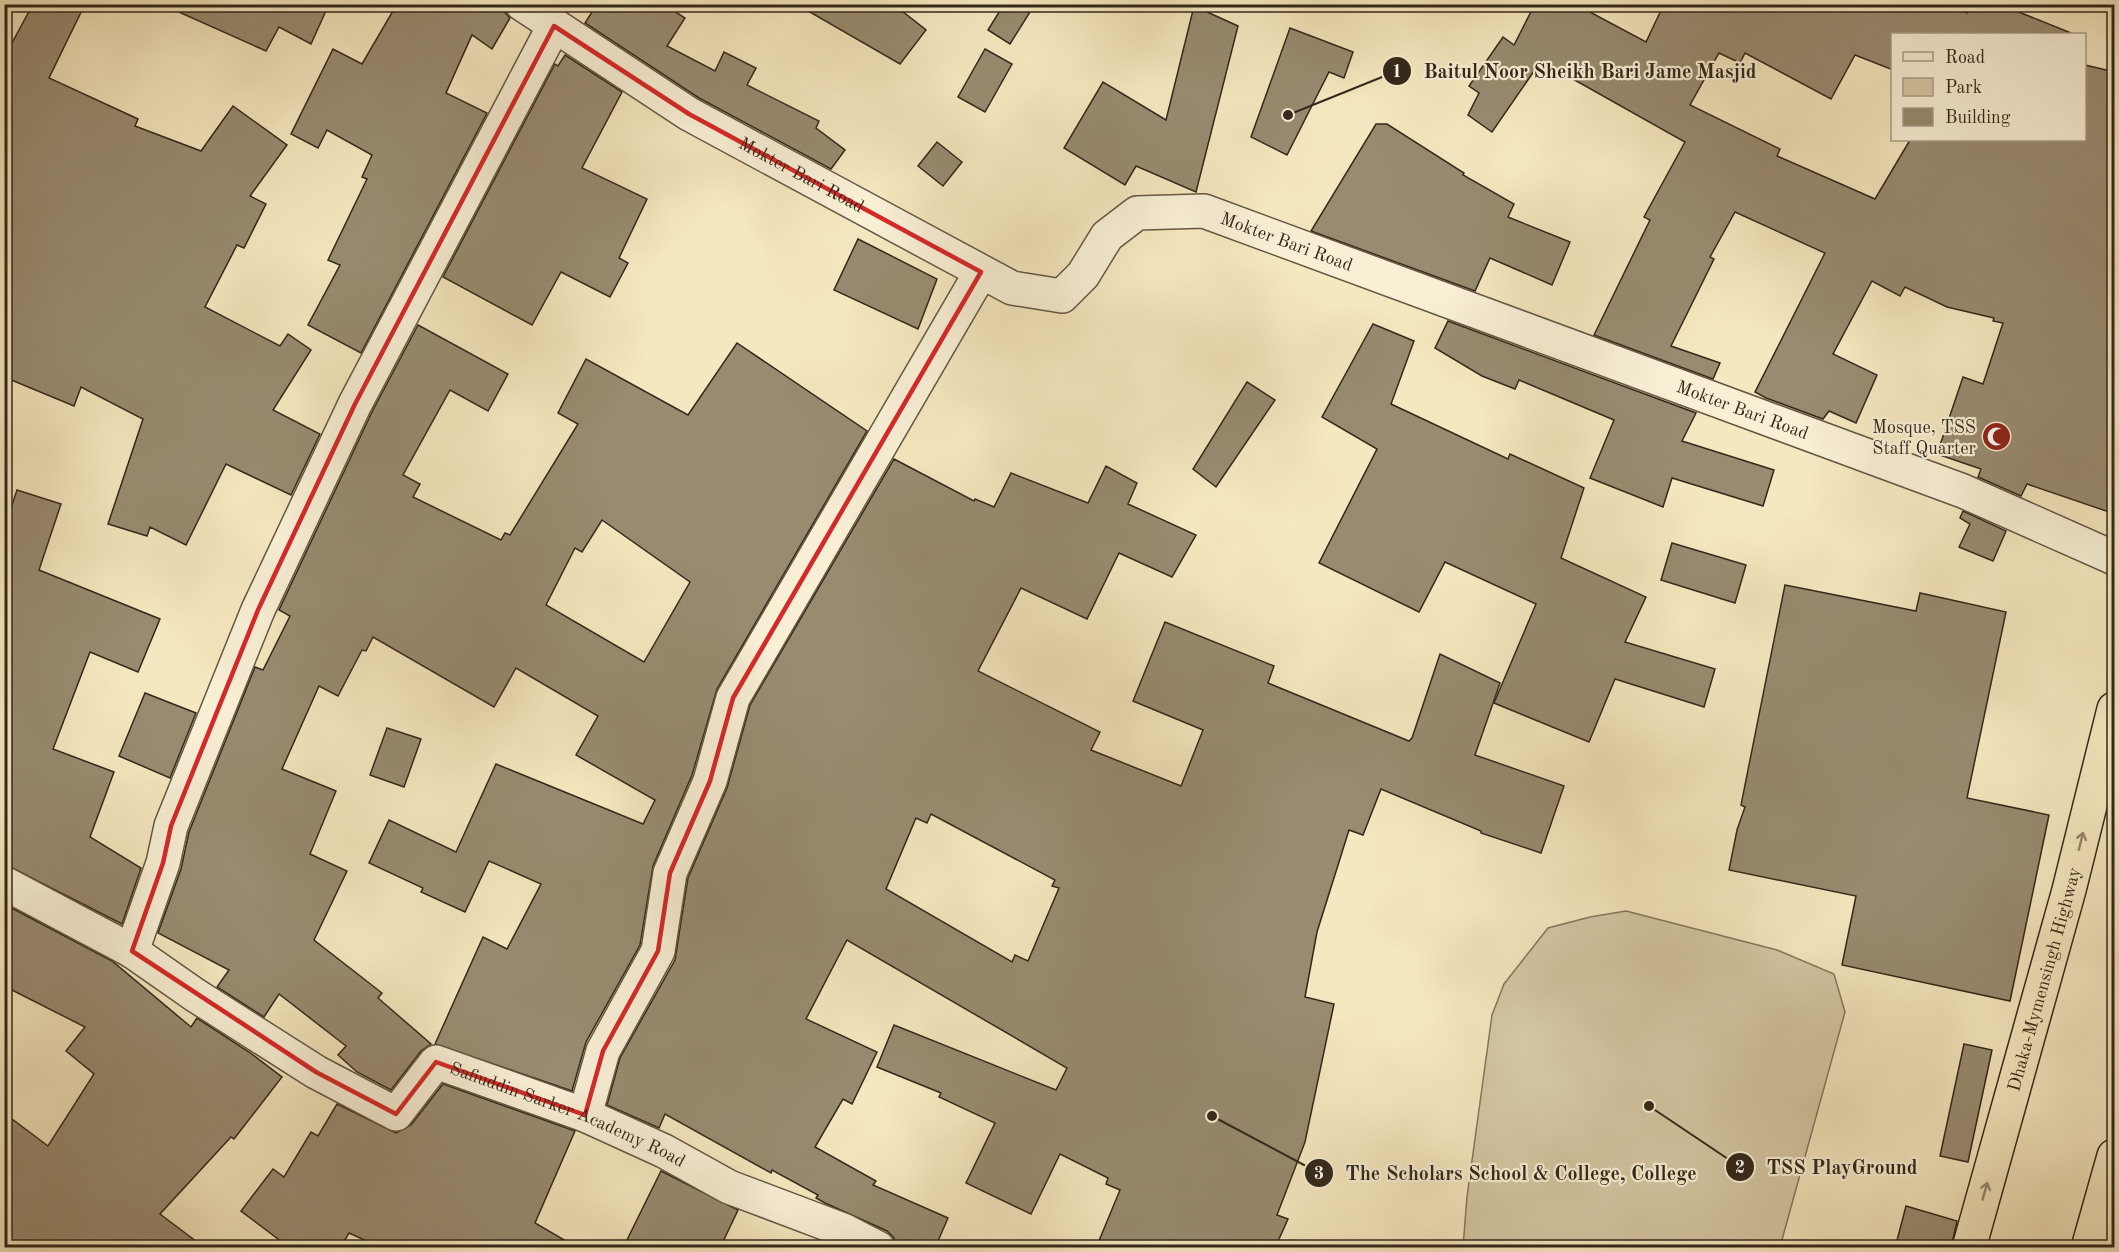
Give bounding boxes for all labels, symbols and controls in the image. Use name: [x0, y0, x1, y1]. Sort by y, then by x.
legend: [1891, 33, 2086, 141]
text: Road: [1945, 49, 1985, 67]
callout: Baitul Noor Sheikh Bari Jame Masjid: [1382, 52, 1769, 90]
text: 1: [1392, 63, 1402, 81]
text: Baitul Noor Sheikh Bari Jame Masjid: [1423, 63, 1757, 83]
text: Park: [1945, 79, 1982, 97]
text: Building: [1945, 109, 2011, 127]
street label: Mokter Bari Road: [736, 135, 867, 217]
street label: Mokter Bari Road: [1218, 210, 1355, 275]
street label: Mokter Bari Road: [1674, 378, 1811, 443]
place label: Mosque, TSS Staff Quarter: [1872, 419, 1977, 458]
mosque icon: Mosque, TSS Staff Quarter: [1981, 421, 2013, 453]
one-way arrow: [2076, 832, 2087, 851]
street label: Dhaka-Mymensingh Highway: [2005, 865, 2084, 1094]
street label: Safiuddin Sarker Academy Road: [447, 1060, 688, 1171]
callout: TSS PlayGround: [1725, 1148, 1930, 1186]
callout: The Scholars School & College, College: [1304, 1154, 1709, 1192]
text: 2: [1735, 1159, 1745, 1177]
text: TSS PlayGround: [1766, 1159, 1918, 1179]
text: 3: [1314, 1165, 1324, 1183]
text: The Scholars School & College, College: [1345, 1165, 1697, 1185]
one-way arrow: [1980, 1182, 1991, 1201]

